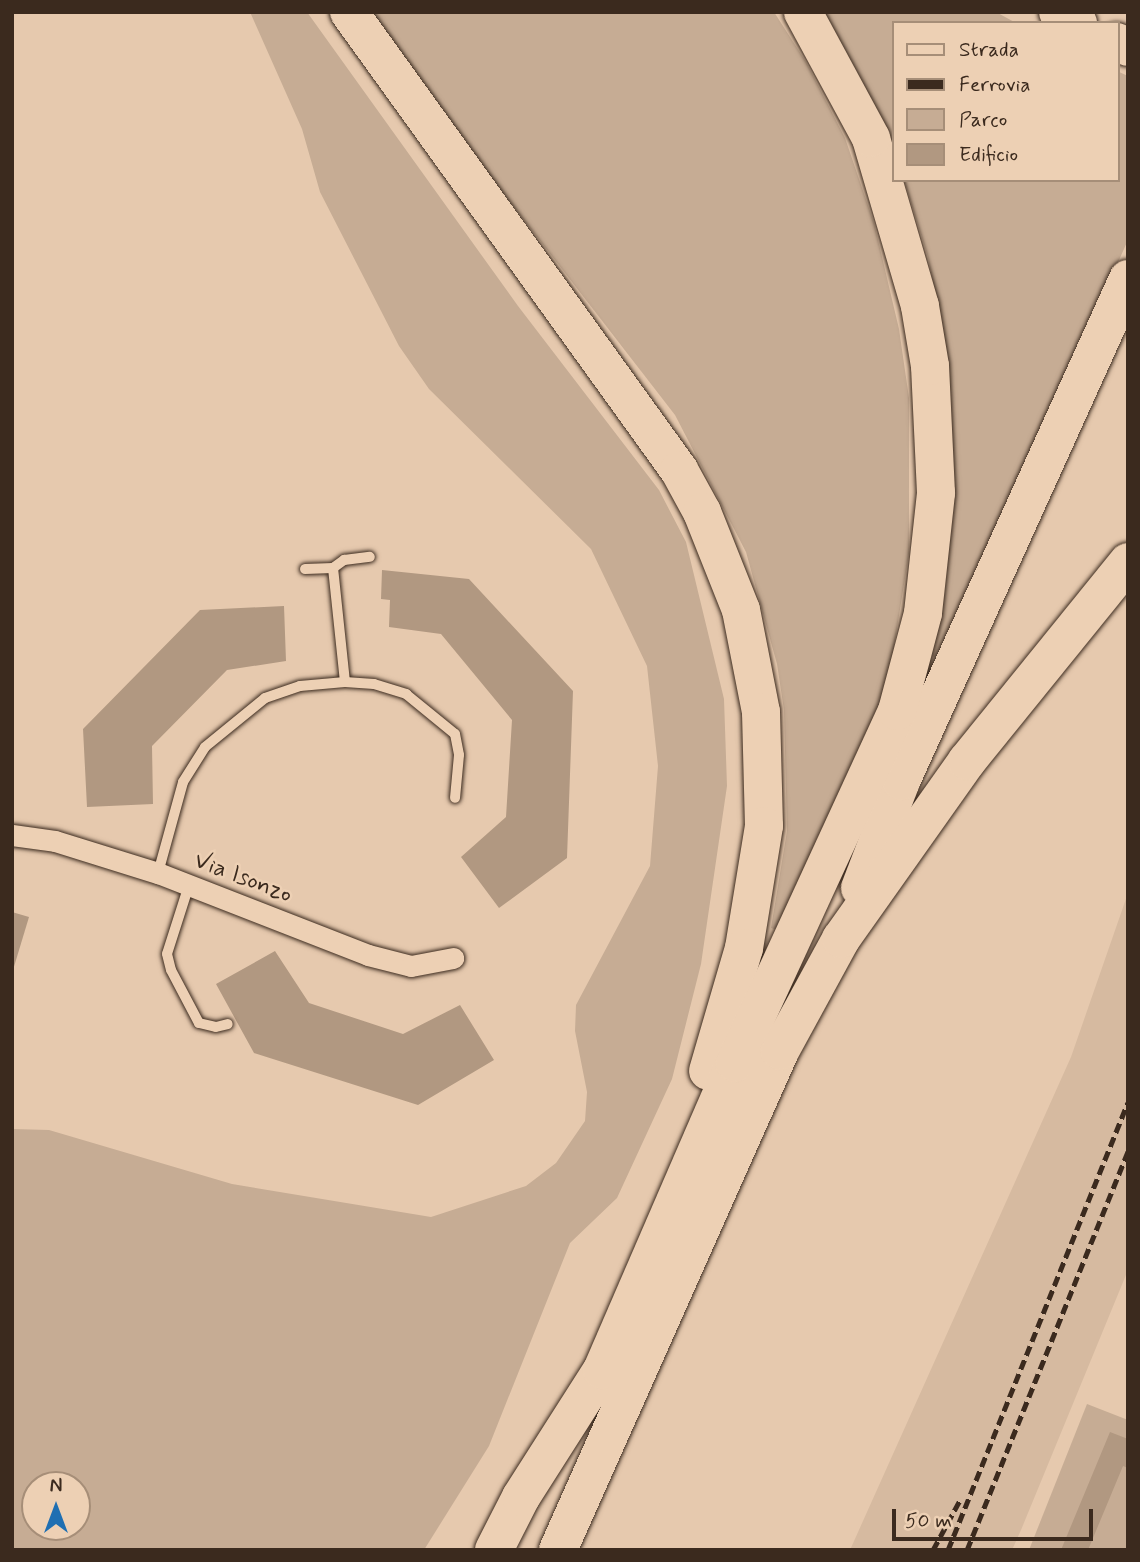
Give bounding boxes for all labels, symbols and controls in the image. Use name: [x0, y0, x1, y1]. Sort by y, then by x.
legend: [892, 21, 1119, 182]
text: Strada: [959, 36, 1019, 64]
text: Ferrovia: [959, 71, 1030, 99]
text: Parco: [959, 106, 1007, 134]
text: Edificio: [959, 141, 1018, 169]
street label: Via Isonzo: [188, 845, 298, 911]
north arrow: [21, 1471, 91, 1541]
text: N: [50, 1474, 62, 1499]
scale bar: [895, 1496, 1096, 1540]
text: 50 m: [905, 1507, 952, 1535]

